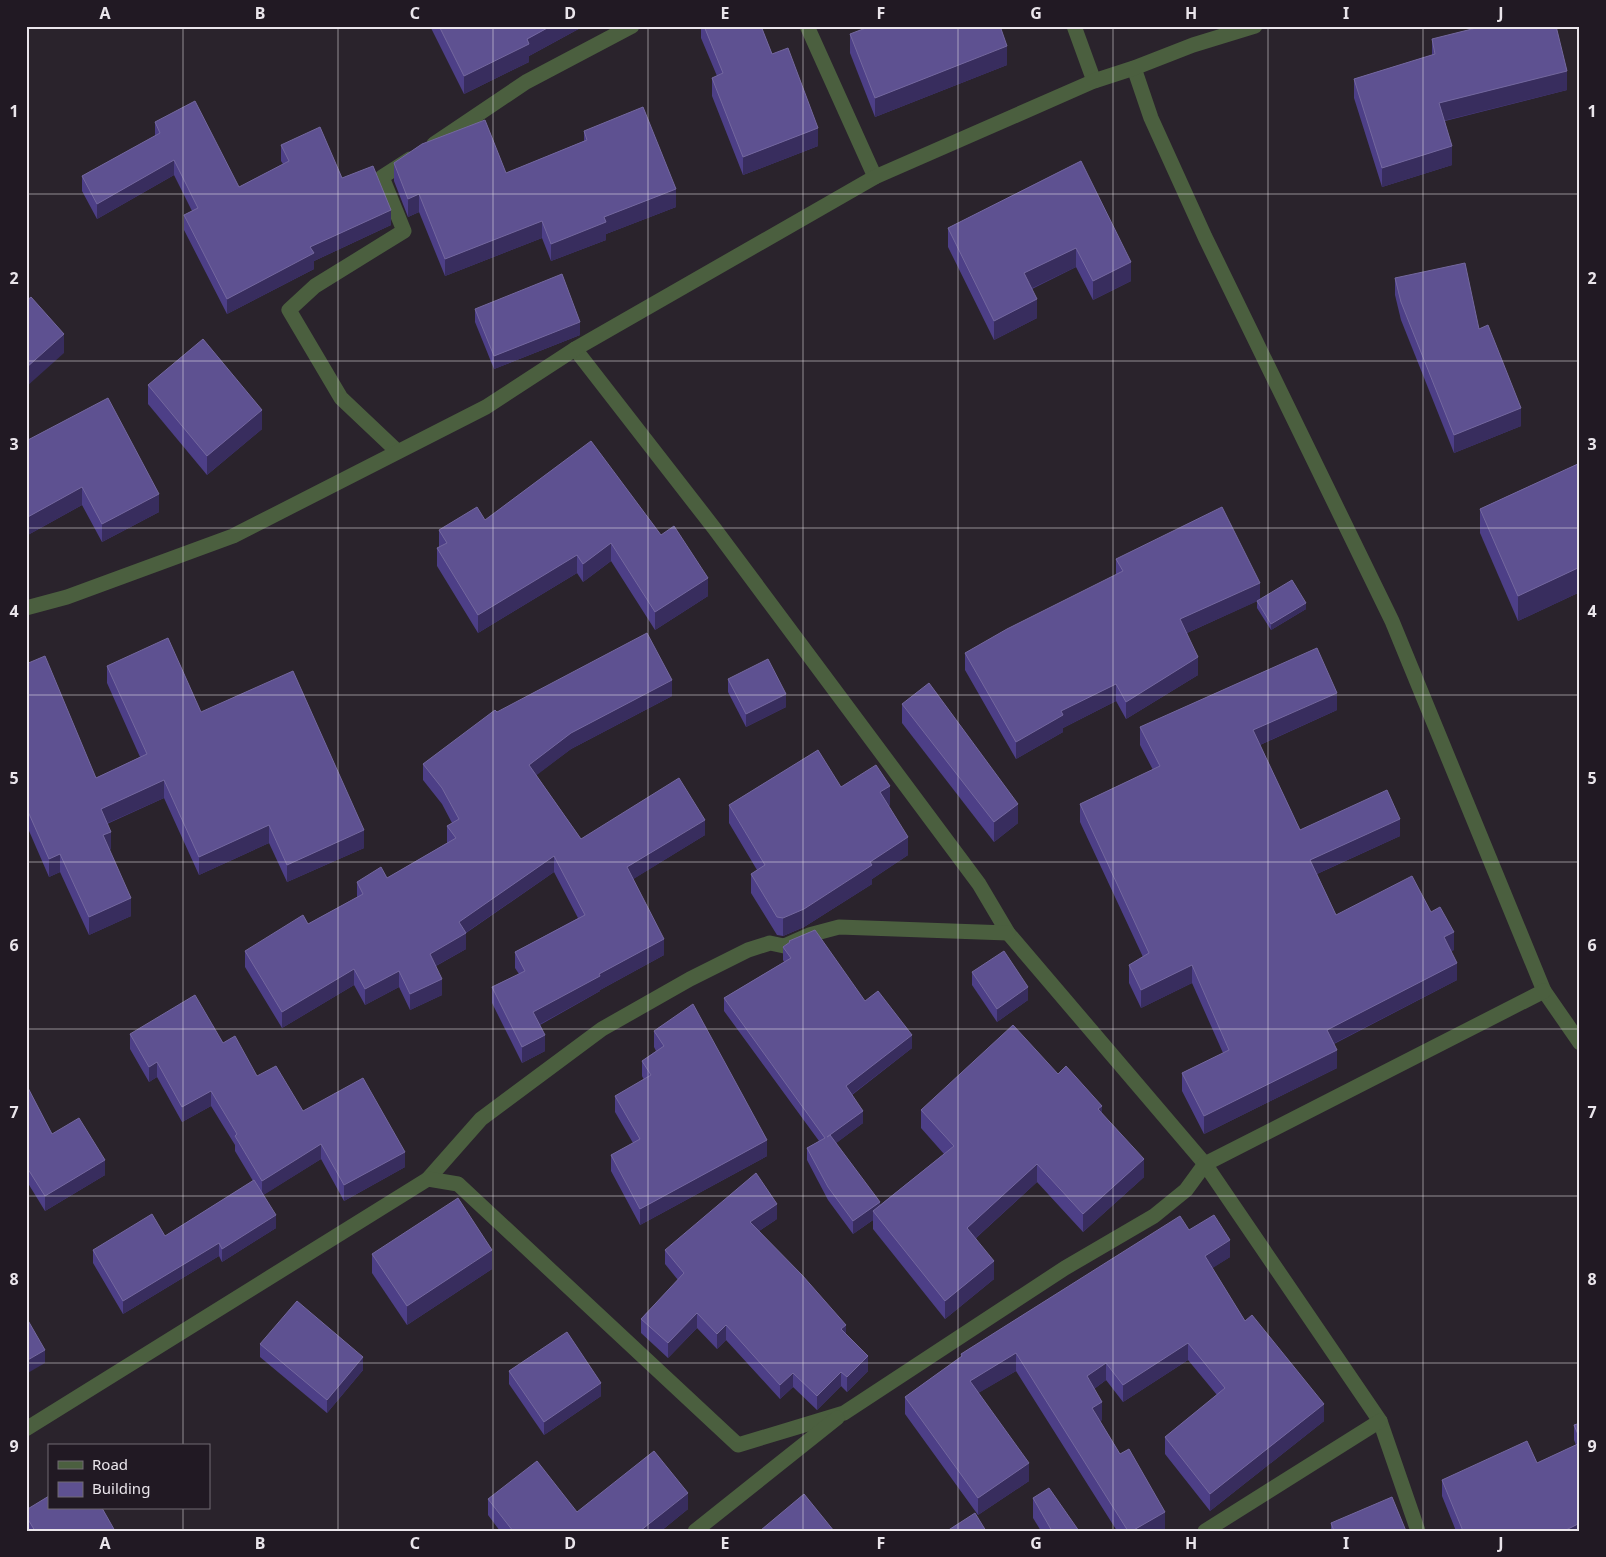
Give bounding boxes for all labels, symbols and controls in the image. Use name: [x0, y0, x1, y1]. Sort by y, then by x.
text: A: [99, 2, 111, 24]
text: B: [255, 2, 265, 24]
text: C: [410, 2, 420, 24]
text: D: [564, 2, 576, 24]
text: E: [721, 2, 730, 24]
text: F: [877, 2, 885, 24]
text: G: [1030, 2, 1042, 24]
text: H: [1185, 2, 1197, 24]
text: I: [1343, 2, 1349, 24]
text: J: [1496, 2, 1504, 24]
text: 1: [9, 100, 19, 122]
text: 1: [1587, 100, 1597, 122]
text: 2: [9, 267, 19, 289]
text: 2: [1587, 267, 1597, 289]
text: 3: [9, 433, 19, 455]
text: 3: [1587, 433, 1597, 455]
text: 4: [9, 600, 19, 622]
text: 4: [1587, 600, 1597, 622]
text: 5: [9, 767, 19, 789]
text: 5: [1587, 767, 1597, 789]
text: 6: [9, 934, 19, 956]
text: 6: [1587, 934, 1597, 956]
text: 7: [9, 1101, 19, 1123]
text: 7: [1587, 1101, 1597, 1123]
text: 8: [9, 1268, 19, 1290]
text: 8: [1587, 1268, 1597, 1290]
text: 9: [9, 1435, 19, 1457]
text: 9: [1587, 1435, 1597, 1457]
legend: [48, 1444, 210, 1510]
text: Road: [92, 1454, 128, 1474]
text: Building: [92, 1478, 150, 1498]
text: A: [99, 1532, 111, 1554]
text: B: [255, 1532, 265, 1554]
text: C: [410, 1532, 420, 1554]
text: D: [564, 1532, 576, 1554]
text: E: [721, 1532, 730, 1554]
text: F: [877, 1532, 885, 1554]
text: G: [1030, 1532, 1042, 1554]
text: H: [1185, 1532, 1197, 1554]
text: I: [1343, 1532, 1349, 1554]
text: J: [1496, 1532, 1504, 1554]

